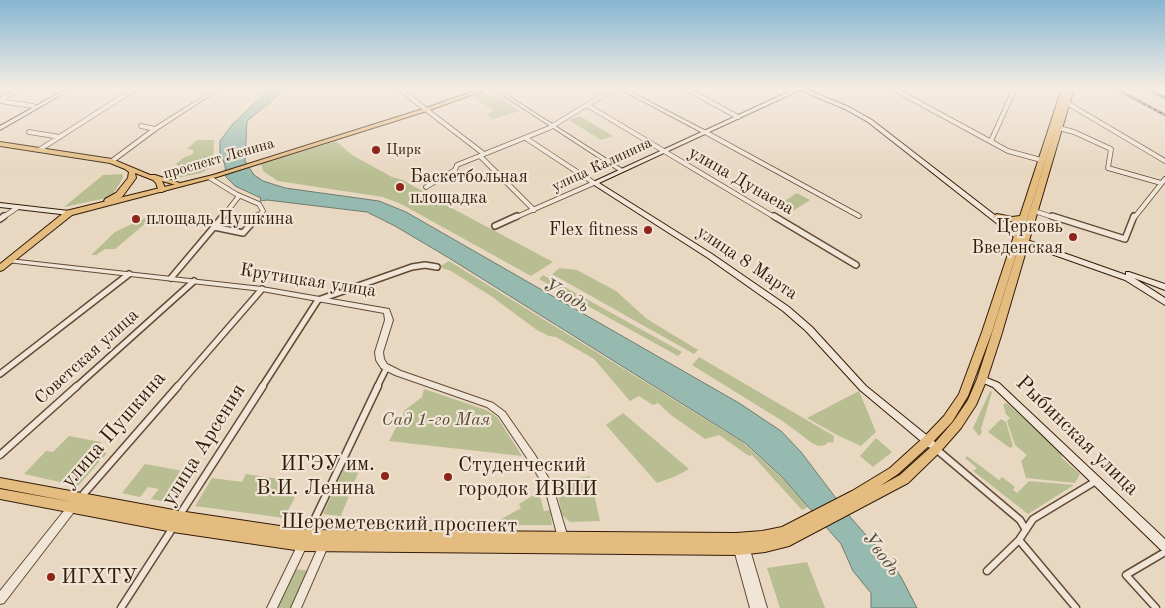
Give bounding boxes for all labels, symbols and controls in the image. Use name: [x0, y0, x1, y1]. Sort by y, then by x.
street label: улица Калинина: [549, 134, 655, 196]
street label: проспект Ленина: [162, 135, 276, 183]
place label: Цирк: [386, 141, 421, 159]
street label: улица Дунаева: [684, 142, 798, 220]
marker: Цирк: [370, 144, 382, 156]
place label: Баскетбольная площадка: [410, 166, 528, 208]
marker: Баскетбольная площадка: [394, 181, 406, 193]
place label: площадь Пушкина: [146, 208, 294, 230]
marker: площадь Пушкина: [130, 213, 142, 225]
place label: Церковь Введенская: [972, 216, 1063, 258]
place label: Flex fitness: [549, 219, 638, 241]
street label: улица 8 Марта: [692, 221, 802, 305]
marker: Flex fitness: [642, 224, 654, 236]
marker: Церковь Введенская: [1067, 231, 1079, 243]
street label: Крутицкая улица: [238, 260, 378, 302]
water label: Уводь: [539, 274, 593, 318]
street label: Советская улица: [30, 305, 144, 409]
street label: улица Пушкина: [56, 366, 172, 494]
street label: Рыбинская улица: [1010, 371, 1144, 501]
street label: улица Арсения: [156, 379, 252, 511]
park label: Сад 1-го Мая: [381, 409, 491, 431]
place label: ИГЭУ им. В.И. Ленина: [256, 451, 375, 501]
place label: Студенческий городок ИВПИ: [458, 452, 598, 502]
marker: ИГЭУ им. В.И. Ленина: [379, 470, 391, 482]
marker: Студенческий городок ИВПИ: [442, 471, 454, 483]
street label: Шереметевский проспект: [281, 509, 517, 539]
water label: Уводь: [857, 527, 905, 581]
place label: ИГХТУ: [61, 564, 138, 590]
marker: ИГХТУ: [45, 571, 57, 583]

